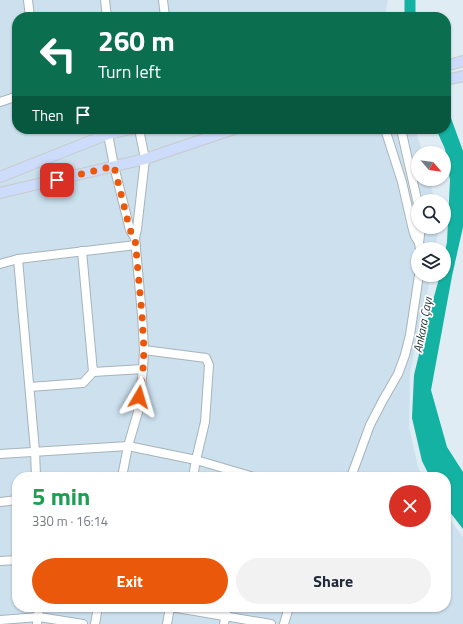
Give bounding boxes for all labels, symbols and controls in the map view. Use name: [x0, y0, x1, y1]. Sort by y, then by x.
text: 260 m: [98, 19, 175, 62]
icon: left: [32, 28, 84, 80]
text: Turn left: [98, 58, 161, 85]
text: Then: [32, 104, 64, 127]
icon: arrive: [72, 104, 94, 126]
north arrow: [411, 146, 451, 186]
map controls: [411, 146, 451, 282]
pin: [40, 163, 74, 197]
icon: arrive: [46, 169, 68, 191]
button: search: [411, 194, 451, 234]
button: layers: [411, 242, 451, 282]
water label: Ankara Çayı: [408, 294, 437, 354]
position arrow: [118, 376, 160, 418]
text: 5 min: [32, 478, 90, 514]
button: close: [389, 485, 431, 527]
text: 330 m · 16:14: [32, 511, 108, 531]
button: Exit: [32, 558, 228, 604]
button: Share: [236, 558, 431, 604]

